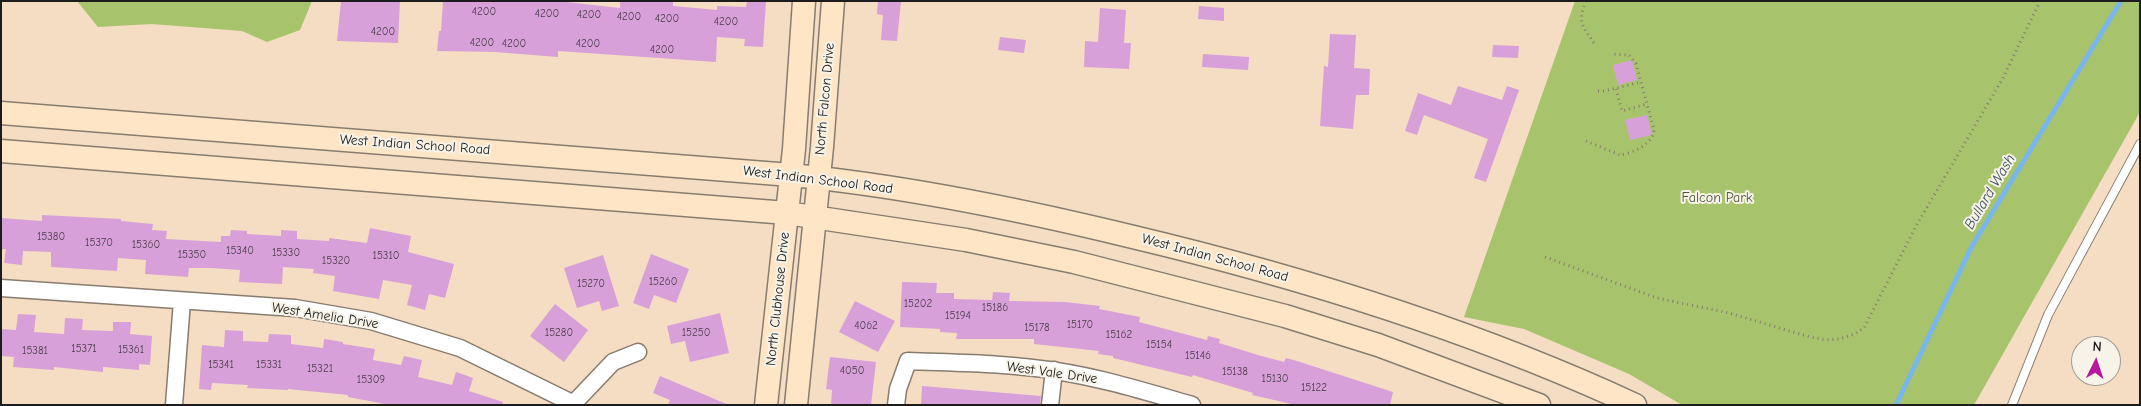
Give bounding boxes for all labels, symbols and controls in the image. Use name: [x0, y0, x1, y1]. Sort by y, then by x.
house number: 4200: [472, 5, 496, 19]
house number: 4200: [535, 7, 559, 21]
house number: 4200: [577, 8, 601, 22]
house number: 4200: [617, 10, 641, 24]
house number: 4200: [655, 12, 679, 26]
house number: 4200: [714, 15, 738, 29]
house number: 4200: [371, 25, 395, 39]
house number: 4200: [470, 36, 494, 50]
house number: 4200: [502, 37, 526, 51]
house number: 4200: [576, 37, 600, 51]
street label: North Falcon Drive: [812, 42, 838, 156]
house number: 4200: [650, 43, 674, 57]
street label: West Indian School Road: [339, 131, 491, 159]
water label: Bullard Wash: [1961, 151, 2019, 233]
street label: West Indian School Road: [742, 162, 894, 198]
park label: Falcon Park: [1682, 190, 1752, 206]
house number: 15380: [37, 230, 65, 244]
street label: West Indian School Road: [1140, 230, 1290, 286]
street label: North Clubhouse Drive: [763, 231, 793, 367]
house number: 15370: [85, 236, 113, 250]
house number: 15360: [132, 238, 160, 252]
house number: 15340: [226, 244, 254, 258]
house number: 15330: [272, 246, 300, 260]
house number: 15350: [178, 248, 206, 262]
house number: 15310: [373, 249, 399, 263]
house number: 15320: [322, 254, 350, 268]
house number: 15260: [649, 275, 677, 289]
house number: 15270: [577, 277, 605, 291]
house number: 15202: [904, 297, 932, 311]
street label: West Amelia Drive: [270, 299, 380, 333]
house number: 15186: [982, 301, 1008, 315]
house number: 15194: [945, 309, 971, 323]
house number: 15170: [1067, 318, 1093, 332]
house number: 4062: [854, 319, 878, 333]
house number: 15178: [1024, 321, 1050, 335]
house number: 15280: [545, 326, 573, 340]
house number: 15250: [682, 326, 710, 340]
house number: 15162: [1106, 328, 1132, 342]
north arrow: [2071, 336, 2121, 386]
house number: 15154: [1146, 338, 1172, 352]
text: N: [2092, 338, 2102, 355]
house number: 15371: [71, 342, 97, 356]
house number: 15361: [118, 343, 144, 357]
house number: 15381: [22, 344, 48, 358]
house number: 15146: [1185, 349, 1211, 363]
house number: 15341: [208, 358, 234, 372]
house number: 15331: [256, 358, 282, 372]
street label: West Vale Drive: [1006, 358, 1098, 388]
house number: 15321: [307, 362, 333, 376]
house number: 4050: [840, 364, 864, 378]
house number: 15138: [1222, 365, 1248, 379]
house number: 15130: [1262, 372, 1288, 386]
house number: 15309: [357, 373, 385, 387]
house number: 15122: [1301, 381, 1327, 395]

